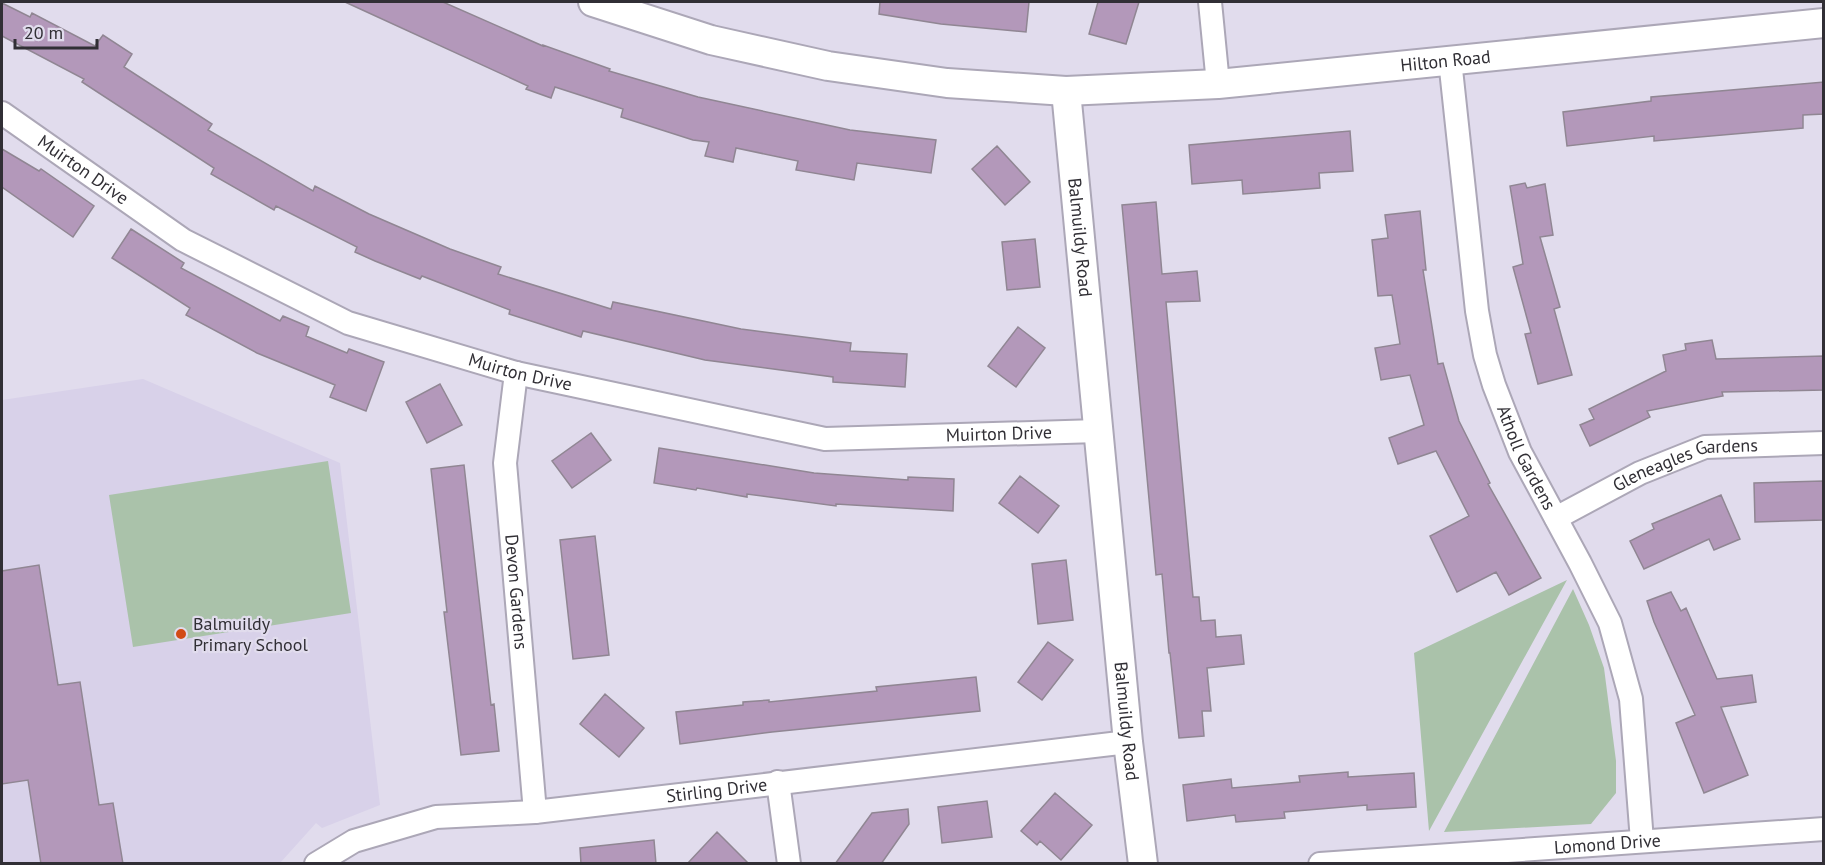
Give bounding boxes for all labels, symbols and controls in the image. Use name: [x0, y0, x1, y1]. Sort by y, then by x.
scale bar: [15, 12, 98, 50]
text: 20 m: [24, 21, 63, 44]
street label: Hilton Road: [1399, 45, 1492, 77]
street label: Muirton Drive: [33, 130, 133, 209]
street label: Balmuildy Road: [1063, 177, 1098, 298]
street label: Muirton Drive: [466, 347, 574, 396]
street label: Atholl Gardens: [1492, 402, 1561, 514]
street label: Muirton Drive: [946, 420, 1052, 446]
street label: Gleneagles Gardens: [1608, 433, 1758, 497]
street label: Devon Gardens: [500, 533, 533, 650]
place label: Balmuildy Primary School: [193, 612, 308, 656]
marker: Balmuildy Primary School: [174, 627, 188, 641]
street label: Balmuildy Road: [1109, 661, 1145, 782]
street label: Stirling Drive: [665, 773, 768, 807]
street label: Lomond Drive: [1553, 828, 1661, 859]

